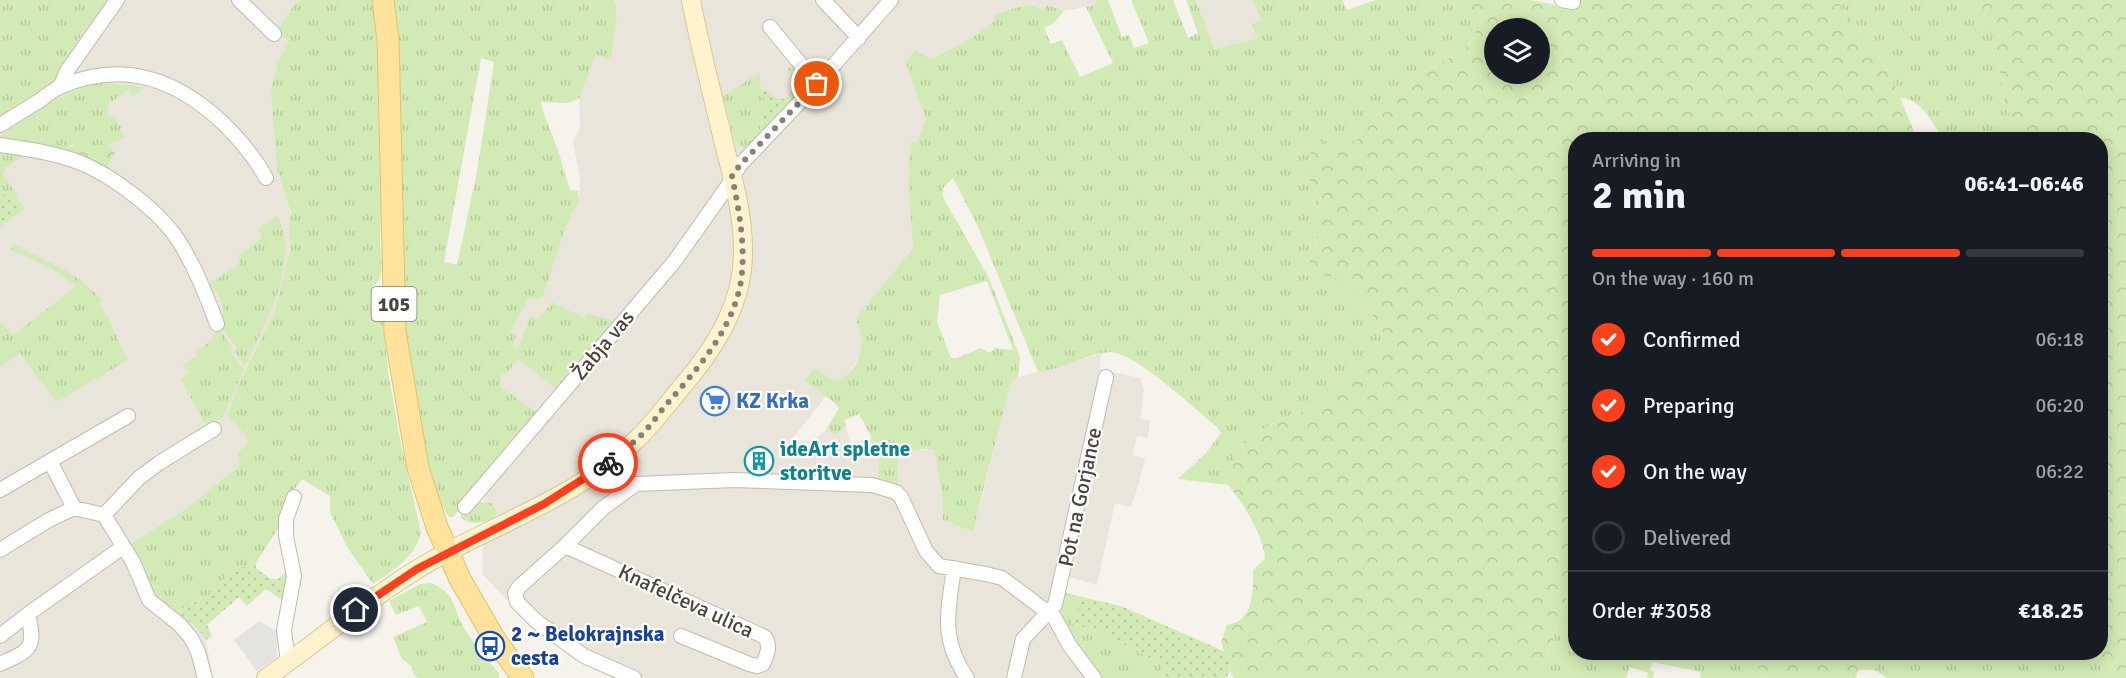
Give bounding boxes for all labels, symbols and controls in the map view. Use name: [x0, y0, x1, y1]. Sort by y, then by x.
map controls: [1484, 18, 1550, 84]
button: layers: [1484, 18, 1550, 84]
pin: [791, 58, 842, 109]
icon: bag: [800, 67, 833, 100]
text: Arriving in: [1592, 148, 1681, 173]
text: 06:41–06:46: [1965, 170, 2084, 197]
text: 2 min: [1592, 171, 1686, 219]
text: On the way · 160 m: [1592, 266, 1754, 291]
road number: 105: [372, 287, 416, 321]
street label: Žabja vas: [566, 305, 640, 385]
icon: check: [1592, 323, 1625, 356]
text: Confirmed: [1643, 326, 1741, 353]
text: 06:18: [2035, 327, 2084, 352]
supermarket icon: KZ Krka: [699, 385, 731, 417]
place label: KZ Krka: [736, 388, 809, 414]
icon: check: [1592, 389, 1625, 422]
text: Preparing: [1643, 392, 1735, 419]
text: 06:20: [2035, 393, 2084, 418]
street label: Pot na Gorjance: [1053, 425, 1107, 569]
courier: [578, 433, 638, 493]
place label: ideArt spletne storitve: [780, 436, 910, 486]
building icon: ideArt spletne storitve: [743, 445, 775, 477]
icon: bike: [592, 447, 625, 480]
icon: check: [1592, 455, 1625, 488]
text: On the way: [1643, 458, 1747, 485]
text: 06:22: [2035, 459, 2084, 484]
text: Delivered: [1643, 524, 1731, 551]
street label: Knafelčeva ulica: [614, 558, 758, 644]
pin: [330, 584, 381, 635]
icon: home: [339, 593, 372, 626]
text: Order #3058: [1592, 597, 1712, 624]
text: €18.25: [2018, 597, 2084, 624]
place label: 2 ~ Belokrajnska cesta: [511, 621, 665, 671]
bus stop icon: 2 ~ Belokrajnska cesta: [474, 630, 506, 662]

